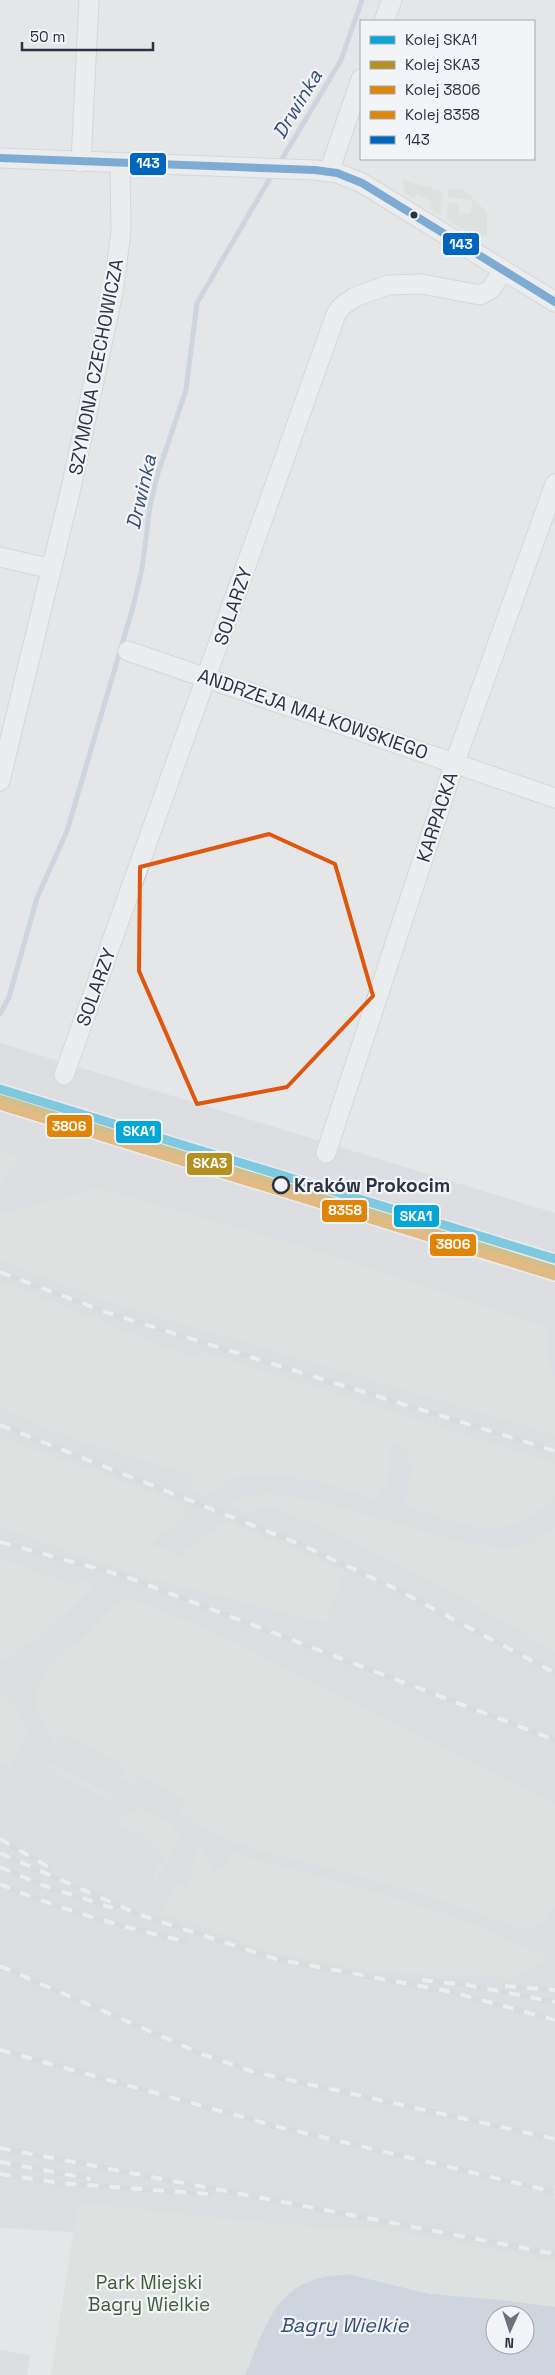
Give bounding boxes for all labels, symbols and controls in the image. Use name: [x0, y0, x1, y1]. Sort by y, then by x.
scale bar: [22, 20, 154, 52]
legend: [360, 20, 535, 160]
text: 50 m: [30, 27, 65, 46]
text: Kolej SKA1: [405, 30, 477, 49]
text: Kolej SKA3: [405, 55, 480, 74]
water label: Drwinka: [266, 64, 328, 143]
text: Kolej 3806: [405, 80, 480, 99]
text: Kolej 8358: [405, 105, 480, 124]
text: 143: [405, 130, 430, 149]
line badge: 143: [129, 152, 167, 176]
text: 143: [136, 154, 160, 172]
unlabelled marker: [409, 210, 419, 220]
line badge: 143: [442, 232, 480, 256]
text: 143: [449, 235, 473, 253]
street label: SZYMONA CZECHOWICZA: [63, 257, 129, 477]
water label: Drwinka: [120, 452, 162, 532]
street label: SOLARZY: [208, 563, 258, 648]
street label: ANDRZEJA MAŁKOWSKIEGO: [195, 663, 431, 765]
street label: KARPACKA: [411, 769, 463, 865]
street label: SOLARZY: [70, 944, 122, 1029]
line badge: 3806: [46, 1114, 93, 1138]
text: 3806: [52, 1117, 87, 1135]
line badge: SKA1: [115, 1120, 162, 1144]
text: SKA1: [123, 1122, 155, 1140]
line badge: SKA3: [186, 1152, 233, 1176]
text: SKA3: [193, 1154, 227, 1172]
place label: Kraków Prokocim: [294, 1173, 450, 1198]
marker: Kraków Prokocim: [272, 1176, 290, 1194]
line badge: 8358: [321, 1199, 368, 1223]
text: 8358: [328, 1201, 362, 1219]
line badge: SKA1: [393, 1204, 440, 1228]
text: SKA1: [400, 1207, 432, 1225]
line badge: 3806: [429, 1233, 477, 1257]
text: 3806: [436, 1235, 471, 1253]
park label: Park Miejski Bagry Wielkie: [88, 2270, 210, 2317]
north arrow: [485, 2305, 535, 2355]
water label: Bagry Wielkie: [280, 2312, 410, 2338]
text: N: [504, 2334, 514, 2352]

